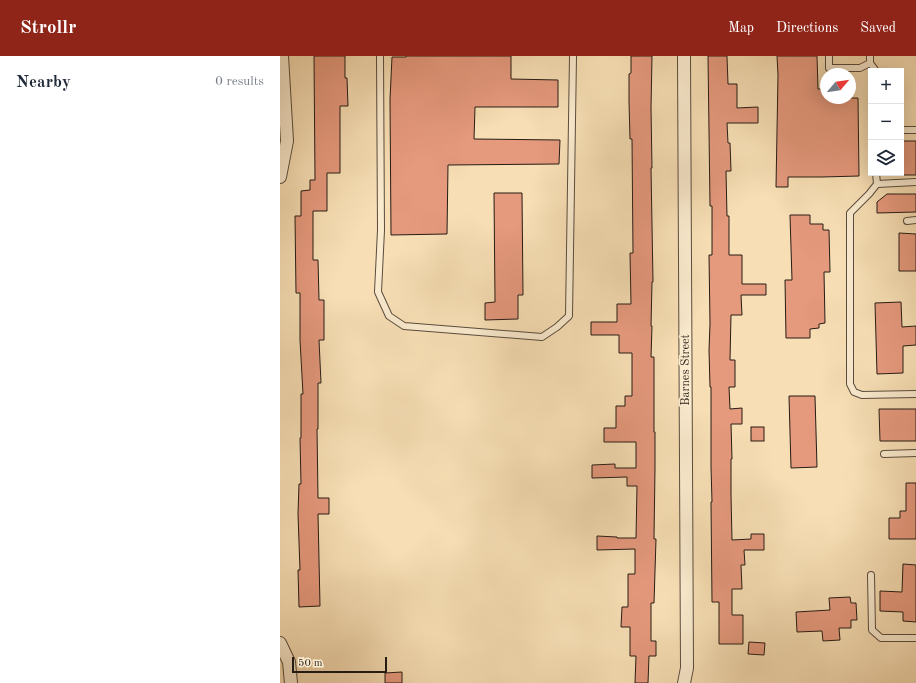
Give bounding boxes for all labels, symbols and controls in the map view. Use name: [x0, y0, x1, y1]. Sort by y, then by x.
text: Strollr: [20, 19, 76, 38]
text: Map: [728, 21, 754, 35]
text: Directions: [776, 21, 838, 35]
text: Saved: [860, 21, 896, 35]
north arrow: [820, 68, 856, 104]
map controls: [868, 68, 904, 176]
button: +: [868, 68, 904, 104]
text: Nearby: [16, 74, 71, 91]
text: 0 results: [215, 75, 264, 88]
button: −: [868, 104, 904, 140]
button: layers: [868, 140, 904, 176]
street label: Barnes Street: [680, 334, 692, 406]
scale bar: [292, 655, 387, 674]
text: 50 m: [298, 658, 323, 669]

